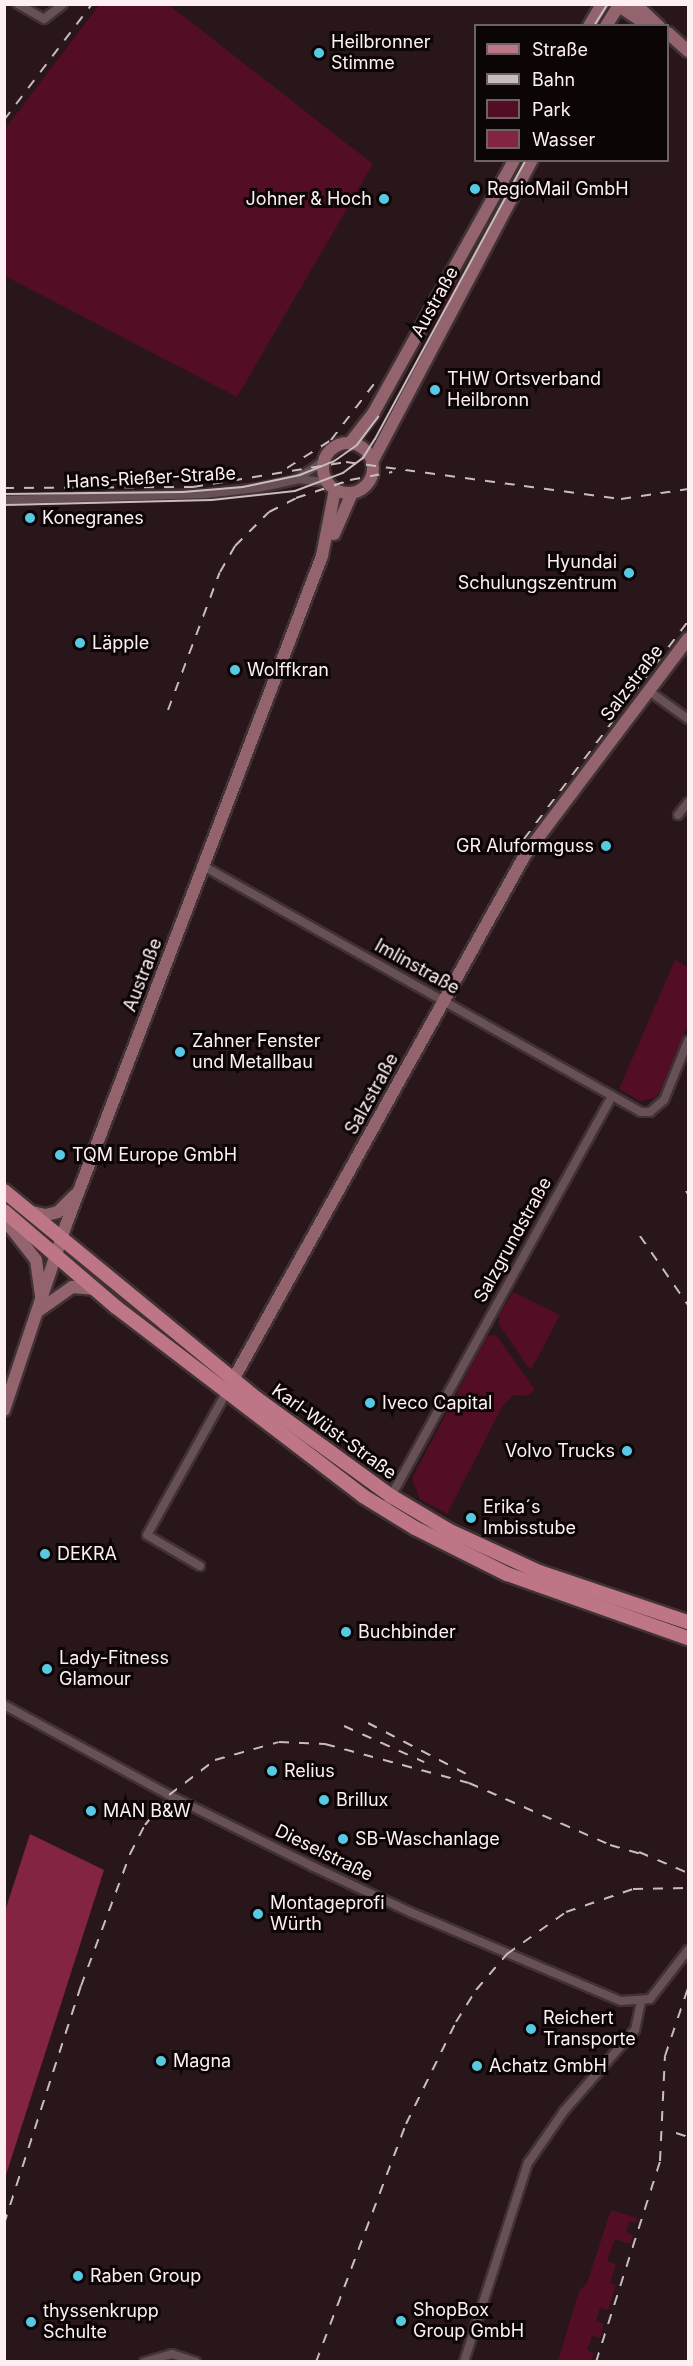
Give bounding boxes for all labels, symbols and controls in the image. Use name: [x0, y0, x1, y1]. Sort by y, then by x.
legend: [474, 24, 669, 162]
place label: Heilbronner Stimme: [331, 32, 430, 74]
text: Straße: [532, 39, 588, 60]
marker: Heilbronner Stimme: [312, 46, 326, 60]
text: Bahn: [532, 69, 575, 90]
text: Park: [532, 99, 571, 120]
text: Wasser: [532, 129, 595, 150]
place label: RegioMail GmbH: [487, 178, 629, 200]
marker: RegioMail GmbH: [468, 182, 482, 196]
place label: Johner & Hoch: [246, 188, 372, 210]
marker: Johner & Hoch: [377, 192, 391, 206]
street label: Austraße: [407, 263, 463, 341]
place label: THW Ortsverband Heilbronn: [447, 369, 601, 412]
marker: THW Ortsverband Heilbronn: [428, 383, 442, 397]
street label: Hans-Rießer-Straße: [65, 463, 237, 493]
place label: Konegranes: [42, 507, 144, 529]
marker: Konegranes: [23, 511, 37, 525]
place label: Hyundai Schulungszentrum: [458, 552, 617, 594]
marker: Hyundai Schulungszentrum: [622, 566, 636, 580]
place label: Läpple: [92, 632, 149, 654]
marker: Läpple: [73, 636, 87, 650]
street label: Salzstraße: [596, 641, 668, 725]
place label: Wolffkran: [247, 659, 329, 681]
marker: Wolffkran: [228, 663, 242, 677]
place label: GR Aluformguss: [456, 835, 594, 857]
marker: GR Aluformguss: [599, 839, 613, 853]
street label: Austraße: [119, 935, 167, 1015]
street label: Imlinstraße: [371, 935, 463, 999]
place label: Zahner Fenster und Metallbau: [192, 1031, 321, 1074]
marker: Zahner Fenster und Metallbau: [173, 1045, 187, 1059]
street label: Salzstraße: [341, 1049, 403, 1139]
place label: TQM Europe GmbH: [72, 1144, 237, 1166]
marker: TQM Europe GmbH: [53, 1148, 67, 1162]
street label: Salzgrundstraße: [470, 1174, 556, 1306]
street label: Karl-Wüst-Straße: [268, 1380, 400, 1484]
place label: Iveco Capital: [382, 1392, 492, 1414]
marker: Iveco Capital: [363, 1396, 377, 1410]
place label: Volvo Trucks: [505, 1440, 615, 1462]
marker: Volvo Trucks: [620, 1444, 634, 1458]
place label: Erika´s Imbisstube: [483, 1497, 576, 1540]
marker: Erika´s Imbisstube: [464, 1511, 478, 1525]
place label: DEKRA: [57, 1543, 117, 1565]
marker: DEKRA: [38, 1547, 52, 1561]
place label: Buchbinder: [358, 1621, 456, 1643]
marker: Buchbinder: [339, 1625, 353, 1639]
place label: Lady-Fitness Glamour: [59, 1648, 169, 1690]
marker: Lady-Fitness Glamour: [40, 1662, 54, 1676]
place label: Relius: [284, 1760, 335, 1782]
marker: Relius: [265, 1764, 279, 1778]
place label: Brillux: [336, 1789, 388, 1811]
marker: Brillux: [317, 1793, 331, 1807]
place label: MAN B&W: [103, 1800, 191, 1822]
marker: MAN B&W: [84, 1804, 98, 1818]
street label: Dieselstraße: [272, 1820, 376, 1886]
place label: SB-Waschanlage: [355, 1828, 500, 1850]
marker: SB-Waschanlage: [336, 1832, 350, 1846]
place label: Montageprofi Würth: [270, 1893, 385, 1936]
marker: Montageprofi Würth: [251, 1907, 265, 1921]
place label: Reichert Transporte: [543, 2008, 636, 2050]
marker: Reichert Transporte: [524, 2022, 538, 2036]
place label: Magna: [173, 2050, 231, 2072]
marker: Magna: [154, 2054, 168, 2068]
place label: Achatz GmbH: [489, 2055, 607, 2077]
marker: Achatz GmbH: [470, 2059, 484, 2073]
place label: Raben Group: [90, 2265, 201, 2287]
marker: Raben Group: [71, 2269, 85, 2283]
place label: ShopBox Group GmbH: [413, 2300, 524, 2342]
place label: thyssenkrupp Schulte: [43, 2301, 159, 2344]
marker: ShopBox Group GmbH: [394, 2314, 408, 2328]
marker: thyssenkrupp Schulte: [24, 2315, 38, 2329]

